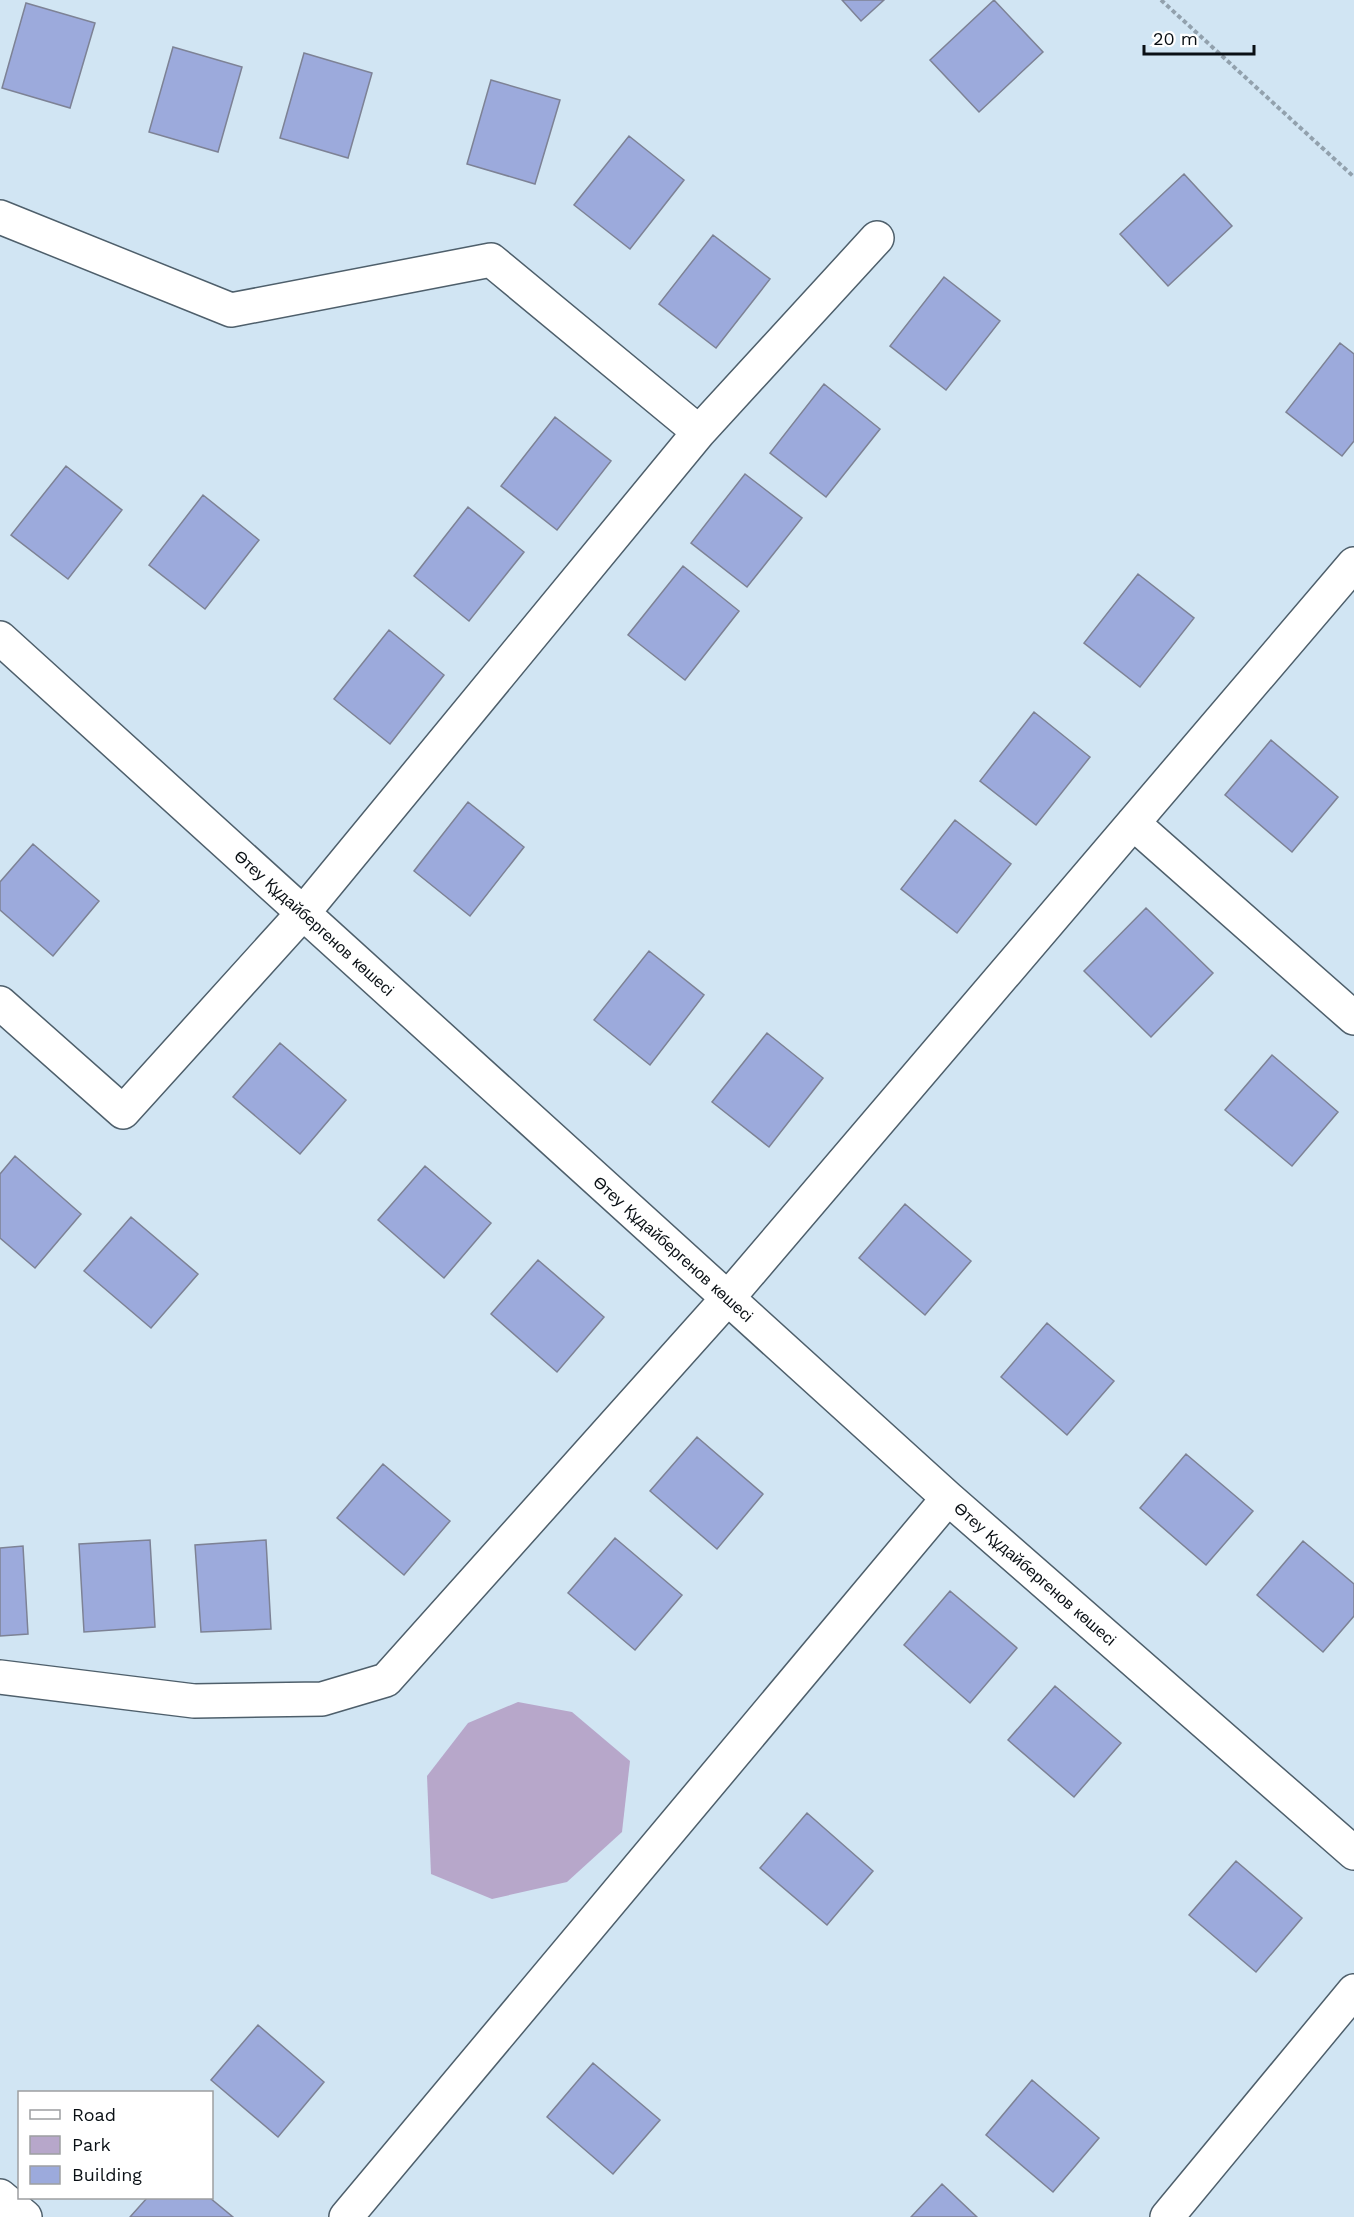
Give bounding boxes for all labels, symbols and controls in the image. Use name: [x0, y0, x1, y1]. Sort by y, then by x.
scale bar: [1144, 18, 1254, 56]
text: 20 m: [1153, 28, 1198, 49]
street label: Өтеу Құдайбергенов көшесі: [230, 846, 398, 1000]
street label: Өтеу Құдайбергенов көшесі: [589, 1172, 757, 1326]
street label: Өтеу Құдайбергенов көшесі: [950, 1498, 1120, 1650]
legend: [18, 2091, 213, 2199]
text: Road: [72, 2104, 116, 2125]
text: Park: [72, 2134, 111, 2155]
text: Building: [72, 2164, 142, 2185]

